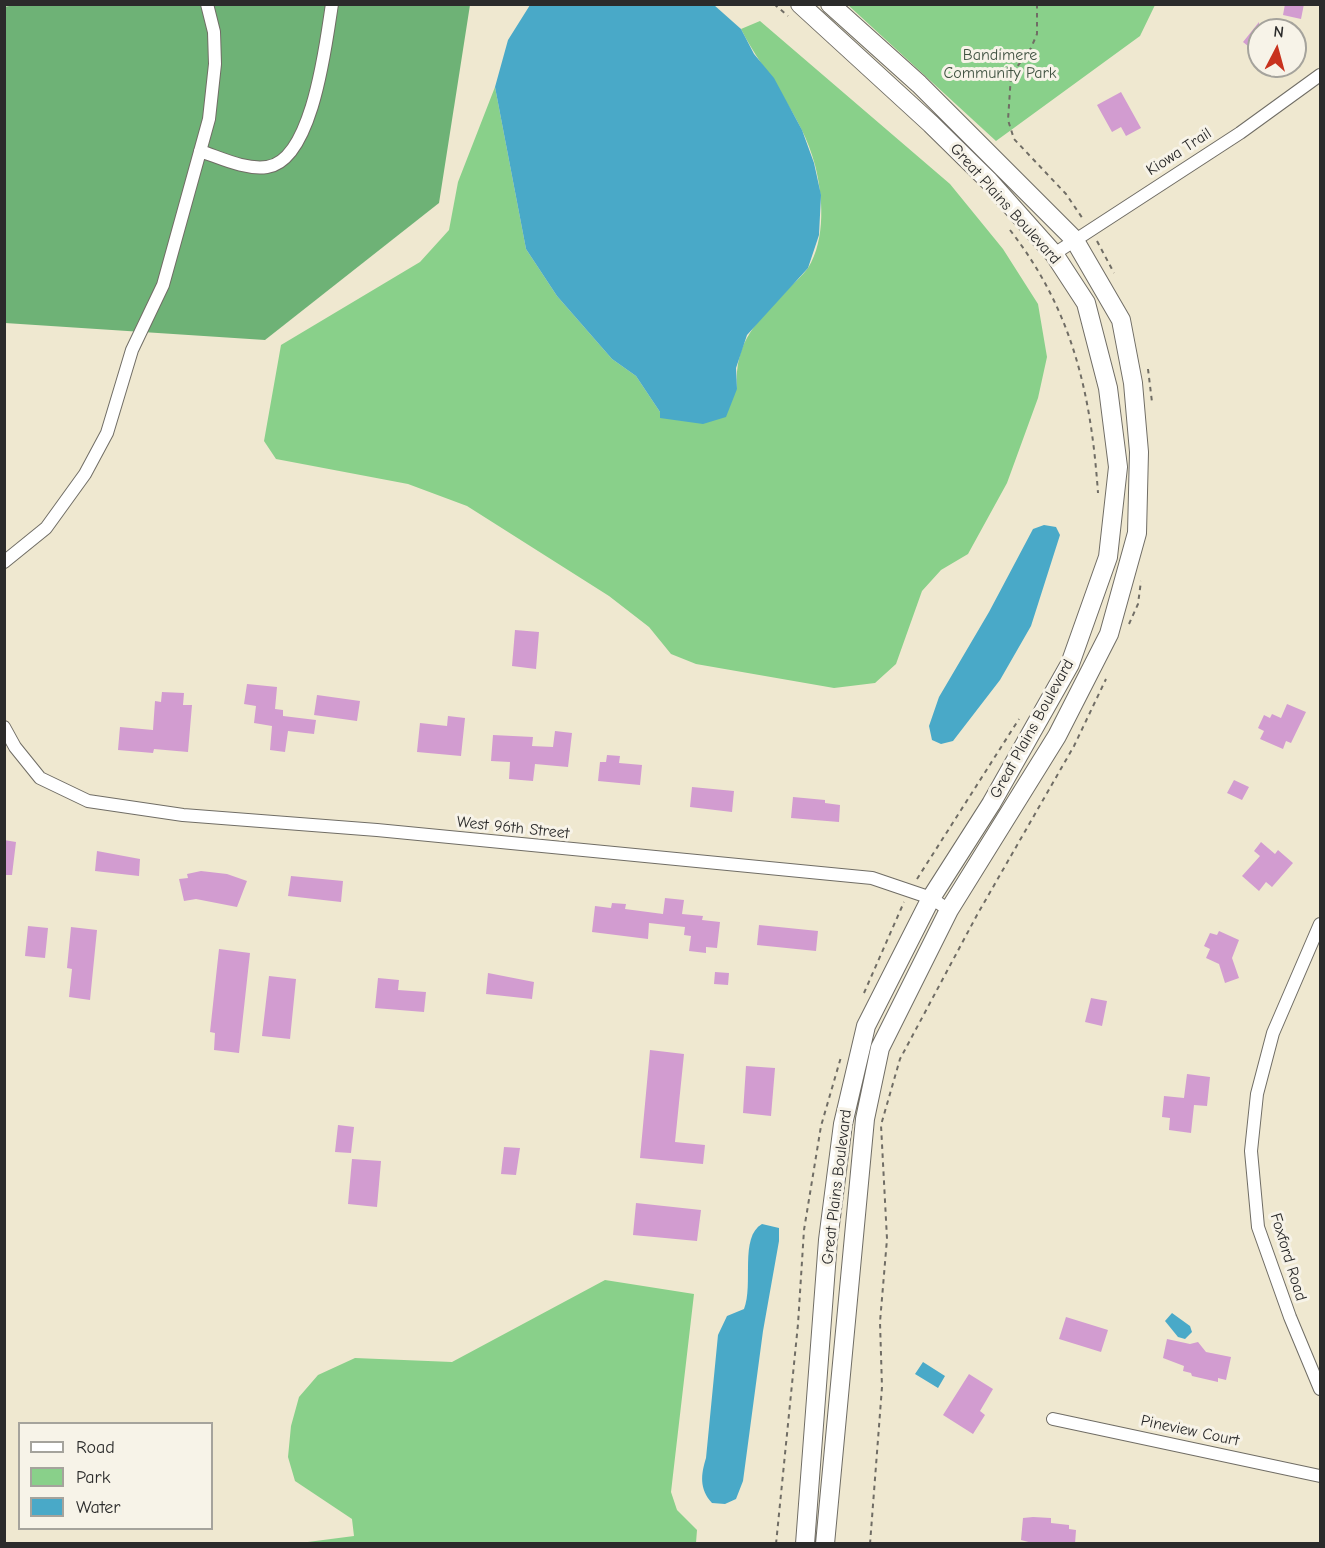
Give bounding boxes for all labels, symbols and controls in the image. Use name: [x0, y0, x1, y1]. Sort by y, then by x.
north arrow: [1247, 18, 1307, 78]
text: N: [1273, 23, 1285, 42]
park label: Bandimere Community Park: [943, 45, 1057, 83]
street label: Kiowa Trail: [1143, 124, 1215, 180]
street label: Great Plains Boulevard: [946, 140, 1064, 268]
street label: Great Plains Boulevard: [986, 656, 1078, 802]
street label: West 96th Street: [456, 813, 570, 843]
street label: Great Plains Boulevard: [818, 1108, 856, 1266]
street label: Foxford Road: [1266, 1211, 1310, 1303]
street label: Pineview Court: [1139, 1411, 1241, 1451]
legend: [18, 1422, 213, 1530]
text: Road: [76, 1437, 115, 1458]
text: Park: [76, 1467, 110, 1488]
text: Water: [76, 1497, 120, 1518]

